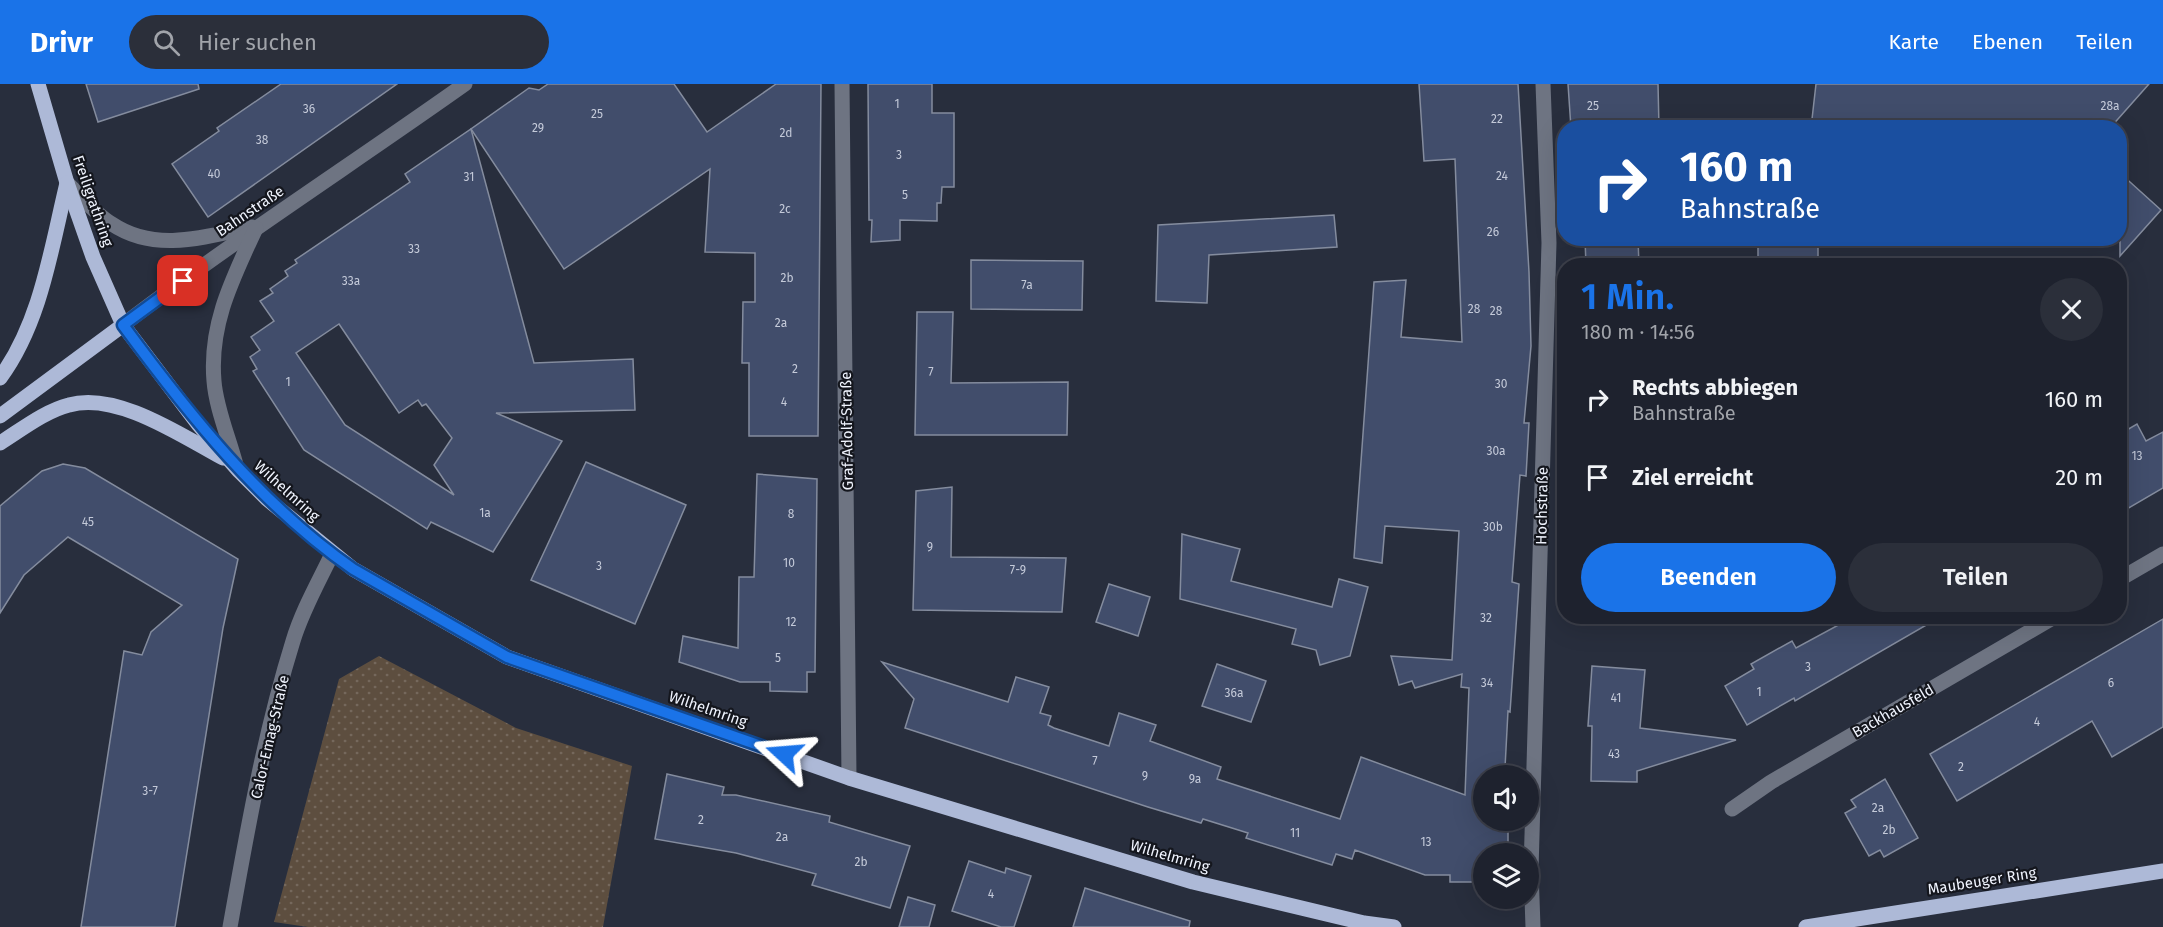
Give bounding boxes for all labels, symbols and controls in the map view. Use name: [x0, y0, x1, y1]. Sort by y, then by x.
search box: [129, 15, 549, 69]
text: Drivr: [30, 26, 93, 59]
icon: search: [150, 26, 183, 59]
text: Hier suchen: [198, 29, 317, 56]
text: Karte: [1888, 29, 1939, 55]
text: Ebenen: [1972, 29, 2043, 55]
text: Teilen: [2076, 29, 2133, 55]
house number: 1: [894, 97, 900, 111]
house number: 25: [1587, 99, 1599, 113]
house number: 28a: [2100, 99, 2120, 113]
house number: 36: [303, 102, 315, 116]
house number: 25: [591, 107, 603, 121]
house number: 22: [1491, 112, 1503, 126]
house number: 29: [532, 121, 544, 135]
house number: 2d: [780, 126, 792, 140]
house number: 38: [256, 133, 269, 147]
text: 160 m: [1680, 142, 1793, 192]
icon: right: [1581, 144, 1659, 222]
house number: 3: [896, 148, 902, 162]
street label: Freiligrathring: [69, 153, 117, 249]
house number: 40: [207, 167, 221, 181]
house number: 24: [1496, 169, 1509, 183]
house number: 31: [464, 170, 474, 184]
street label: Bahnstraße: [213, 182, 287, 240]
house number: 5: [902, 188, 908, 202]
text: Bahnstraße: [1680, 193, 1820, 225]
house number: 2c: [779, 202, 791, 216]
house number: 26: [1487, 225, 1499, 239]
house number: 33: [408, 242, 420, 256]
pin: [157, 255, 208, 306]
icon: arrive: [166, 264, 199, 297]
house number: 2b: [780, 271, 794, 285]
house number: 33a: [342, 274, 360, 288]
text: 1 Min.: [1581, 275, 1674, 319]
house number: 7a: [1021, 278, 1033, 292]
button: close: [2040, 278, 2103, 341]
house number: 28: [1468, 302, 1481, 316]
house number: 28: [1490, 304, 1503, 318]
house number: 2a: [775, 316, 787, 330]
text: 180 m · 14:56: [1581, 320, 1695, 344]
house number: 2: [792, 362, 798, 376]
house number: 7: [928, 365, 934, 379]
street label: Graf-Adolf-Straße: [837, 372, 857, 490]
text: Rechts abbiegen: [1632, 374, 1798, 401]
house number: 1: [285, 375, 291, 389]
house number: 30: [1495, 377, 1508, 391]
icon: right: [1581, 383, 1614, 416]
text: 160 m: [2045, 386, 2103, 413]
house number: 4: [781, 395, 788, 409]
text: Bahnstraße: [1632, 401, 1736, 425]
house number: 30a: [1486, 444, 1506, 458]
house number: 13: [2131, 449, 2143, 463]
street label: Wilhelmring: [251, 457, 324, 525]
icon: arrive: [1581, 461, 1614, 494]
text: Ziel erreicht: [1632, 464, 1753, 491]
text: 20 m: [2055, 464, 2103, 491]
street label: Hochstraße: [1532, 467, 1552, 545]
house number: 1a: [479, 506, 491, 520]
house number: 8: [788, 507, 795, 521]
house number: 45: [82, 515, 94, 529]
house number: 30b: [1483, 520, 1503, 534]
house number: 9: [927, 540, 933, 554]
button: Beenden: [1581, 543, 1836, 612]
button: Teilen: [1848, 543, 2103, 612]
house number: 10: [783, 556, 795, 570]
house number: 3: [596, 559, 602, 573]
house number: 7-9: [1010, 563, 1026, 577]
house number: 32: [1480, 611, 1492, 625]
house number: 12: [785, 615, 797, 629]
house number: 5: [775, 651, 781, 665]
house number: 3: [1805, 660, 1811, 674]
street label: Calor-Emag-Straße: [247, 673, 293, 801]
house number: 34: [1481, 676, 1494, 690]
house number: 6: [2108, 676, 2114, 690]
street label: Backhausfeld: [1849, 680, 1937, 742]
house number: 1: [1756, 685, 1762, 699]
house number: 36a: [1225, 686, 1243, 700]
street label: Wilhelmring: [666, 687, 750, 731]
house number: 41: [1611, 691, 1621, 705]
house number: 4: [2034, 715, 2041, 729]
position arrow: [752, 722, 816, 786]
house number: 43: [1608, 747, 1620, 761]
house number: 7: [1092, 754, 1098, 768]
house number: 2: [1958, 760, 1964, 774]
map controls: [1473, 765, 1539, 909]
button: sound: [1473, 765, 1539, 831]
house number: 9: [1142, 769, 1148, 783]
house number: 9a: [1189, 772, 1201, 786]
house number: 3-7: [142, 784, 158, 798]
house number: 2a: [1872, 801, 1884, 815]
house number: 2: [698, 813, 704, 827]
house number: 2b: [1882, 823, 1896, 837]
house number: 11: [1290, 826, 1300, 840]
house number: 2a: [776, 830, 788, 844]
house number: 13: [1420, 835, 1432, 849]
street label: Wilhelmring: [1128, 836, 1212, 876]
button: layers: [1473, 843, 1539, 909]
house number: 2b: [854, 855, 868, 869]
street label: Maubeuger Ring: [1926, 863, 2038, 898]
house number: 4: [988, 887, 995, 901]

